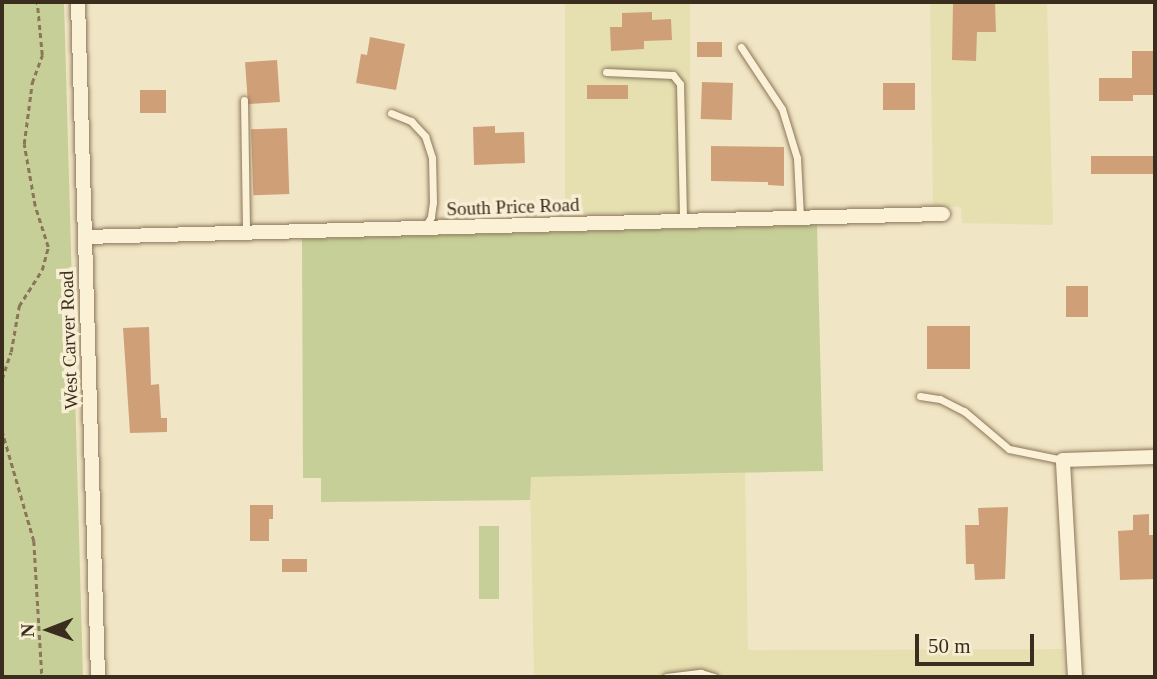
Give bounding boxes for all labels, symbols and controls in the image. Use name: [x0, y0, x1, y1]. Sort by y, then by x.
street label: South Price Road: [446, 193, 580, 221]
street label: West Carver Road: [55, 270, 83, 410]
north arrow: [14, 595, 84, 665]
scale bar: [919, 620, 1038, 664]
text: N: [17, 623, 38, 637]
text: 50 m: [928, 634, 971, 658]

